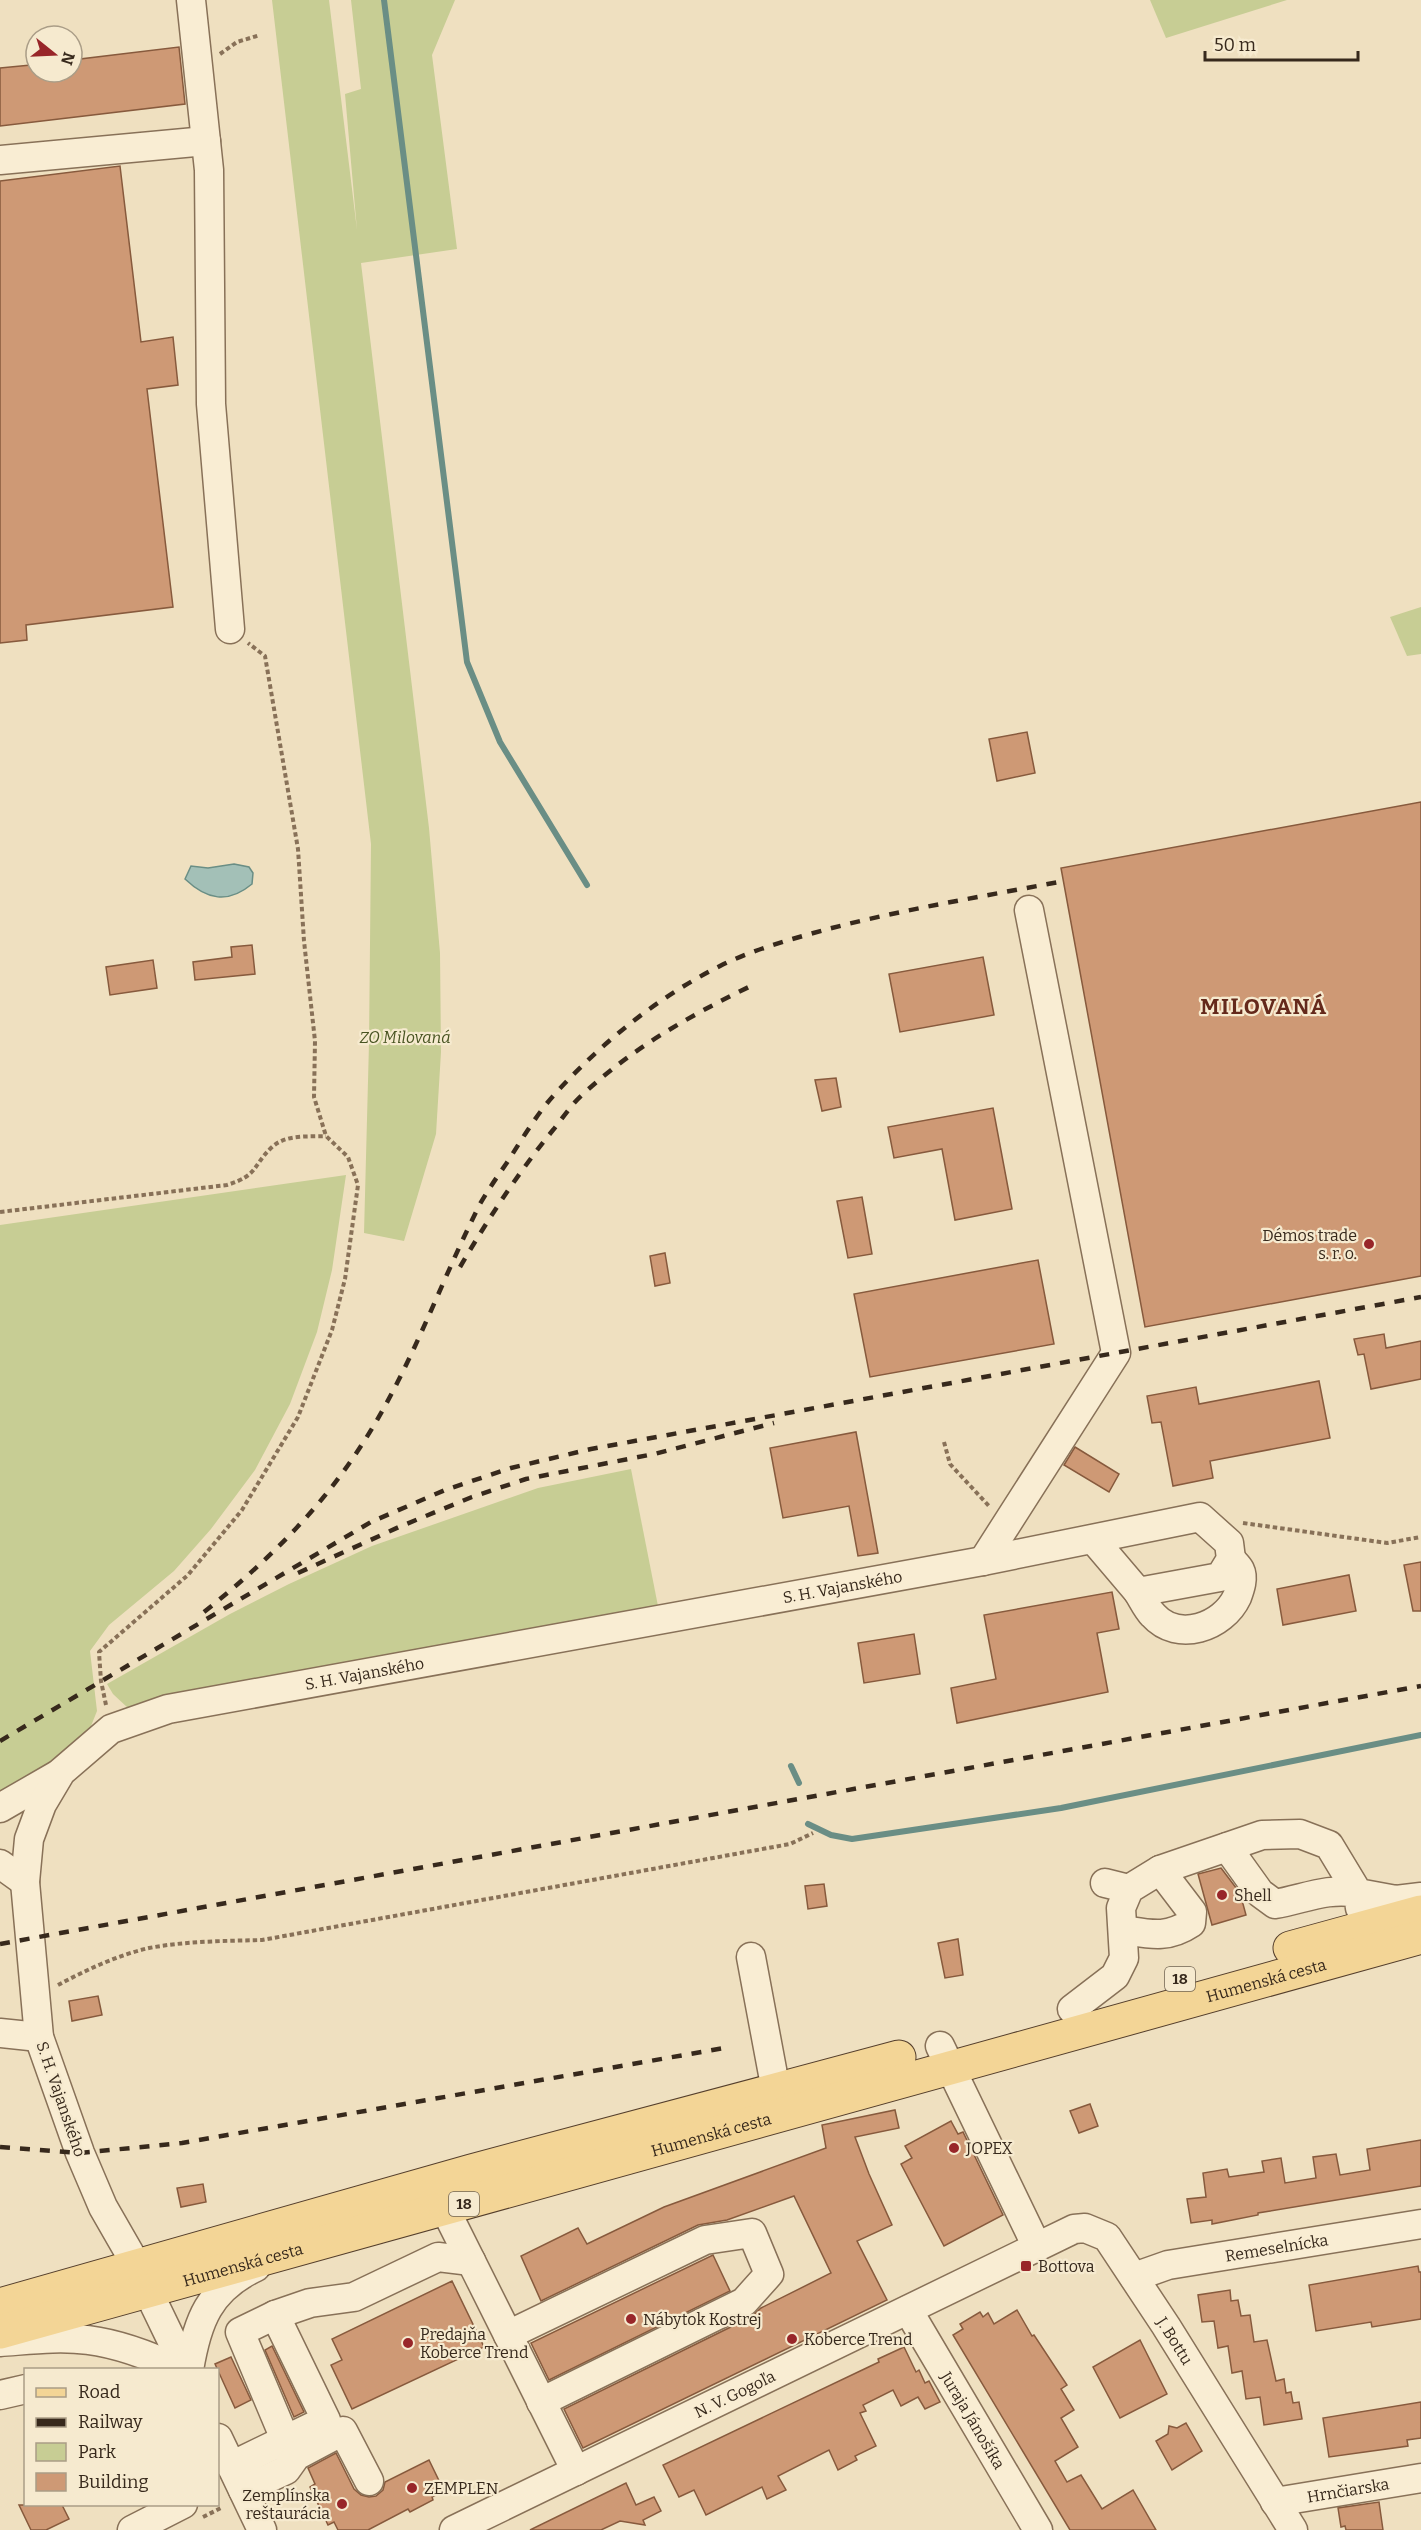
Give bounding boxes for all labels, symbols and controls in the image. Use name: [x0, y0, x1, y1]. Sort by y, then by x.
north arrow: [24, 24, 84, 84]
scale bar: [1205, 24, 1358, 62]
text: 50 m: [1214, 34, 1256, 56]
text: N: [57, 50, 79, 67]
district label: MILOVANÁ: [1200, 993, 1328, 1020]
park label: ZO Milovaná: [359, 1028, 451, 1047]
place label: Démos trade s. r. o.: [1262, 1226, 1357, 1263]
marker: Démos trade s. r. o.: [1362, 1237, 1376, 1251]
street label: S. H. Vajanského: [781, 1566, 904, 1607]
street label: S. H. Vajanského: [303, 1653, 425, 1693]
place label: Shell: [1234, 1886, 1272, 1905]
marker: Shell: [1215, 1888, 1229, 1902]
street label: Humenská cesta: [1204, 1954, 1328, 2006]
road number: 18: [1165, 1967, 1195, 1991]
street label: S. H. Vajanského: [32, 2039, 90, 2159]
street label: Humenská cesta: [649, 2109, 773, 2160]
place label: JOPEX: [965, 2139, 1013, 2158]
marker: JOPEX: [947, 2141, 961, 2155]
road number: 18: [449, 2192, 479, 2216]
street label: Remeselnícka: [1224, 2230, 1330, 2265]
street label: Humenská cesta: [181, 2239, 305, 2290]
place label: Bottova: [1038, 2257, 1095, 2276]
marker: Bottova: [1019, 2259, 1033, 2273]
place label: Nábytok Kostrej: [643, 2310, 762, 2329]
marker: Nábytok Kostrej: [624, 2312, 638, 2326]
street label: J. Bottu: [1152, 2312, 1197, 2368]
place label: Predajňa Koberce Trend: [420, 2325, 529, 2362]
place label: Koberce Trend: [804, 2330, 913, 2349]
marker: Koberce Trend: [785, 2332, 799, 2346]
marker: Predajňa Koberce Trend: [401, 2336, 415, 2350]
street label: N. V. Gogoľa: [691, 2366, 778, 2421]
street label: Juraja Jánošíka: [936, 2367, 1009, 2473]
legend: [24, 2368, 219, 2506]
text: Road: [78, 2381, 121, 2403]
text: Railway: [78, 2411, 143, 2433]
text: Park: [78, 2441, 117, 2463]
text: Building: [78, 2471, 149, 2493]
street label: Hrnčiarska: [1306, 2474, 1391, 2506]
place label: ZEMPLEN: [424, 2479, 499, 2498]
marker: ZEMPLEN: [405, 2481, 419, 2495]
place label: Zemplínska reštaurácia: [242, 2486, 330, 2523]
marker: Zemplínska reštaurácia: [335, 2497, 349, 2511]

